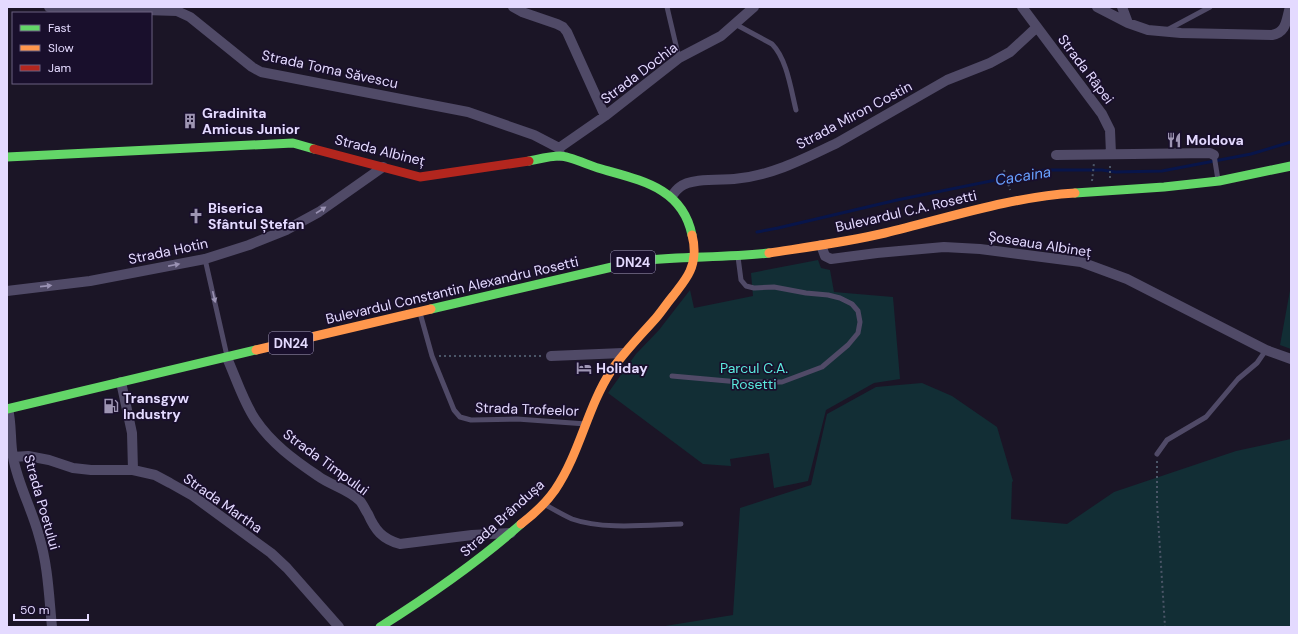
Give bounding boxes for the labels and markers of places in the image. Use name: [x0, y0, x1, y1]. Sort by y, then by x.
place label: Gradinita Amicus Junior: [202, 104, 300, 138]
building icon: Gradinita Amicus Junior: [181, 112, 199, 130]
restaurant icon: Moldova: [1165, 131, 1183, 149]
place label: Moldova: [1186, 131, 1244, 149]
place label: Biserica Sfântul Ștefan: [208, 199, 304, 233]
church icon: Biserica Sfântul Ștefan: [187, 207, 205, 225]
hotel icon: Holiday: [575, 359, 593, 377]
place label: Holiday: [596, 359, 648, 377]
place label: Transgyw Industry: [123, 389, 190, 423]
fuel station icon: Transgyw Industry: [102, 397, 120, 415]

